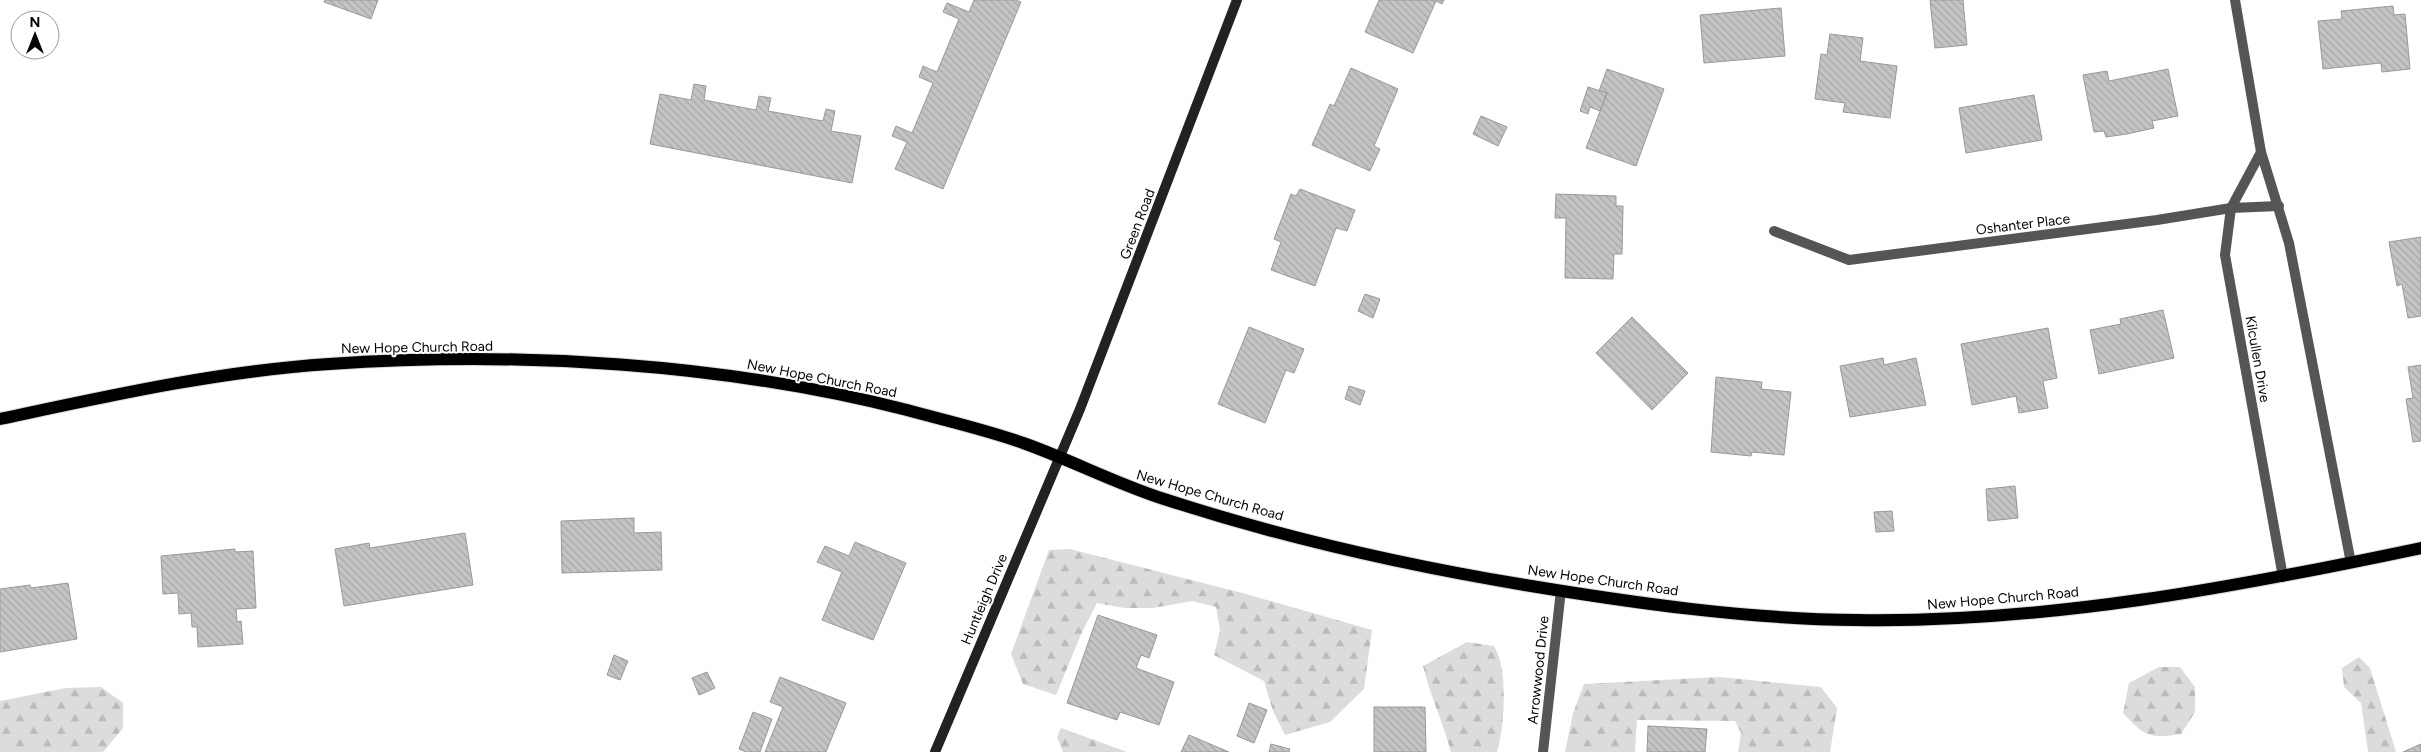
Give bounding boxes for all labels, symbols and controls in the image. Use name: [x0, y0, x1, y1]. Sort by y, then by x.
north arrow: [10, 10, 60, 60]
text: N: [30, 14, 40, 31]
street label: Green Road: [1116, 187, 1159, 262]
street label: Oshanter Place: [1975, 210, 2071, 239]
street label: Kilcullen Drive: [2242, 314, 2274, 404]
street label: New Hope Church Road: [341, 338, 493, 357]
street label: New Hope Church Road: [746, 356, 898, 401]
street label: New Hope Church Road: [1134, 466, 1285, 525]
street label: Huntleigh Drive: [958, 551, 1011, 647]
street label: New Hope Church Road: [1526, 561, 1680, 600]
street label: New Hope Church Road: [1926, 583, 2080, 614]
street label: Arrowwood Drive: [1524, 615, 1553, 725]

